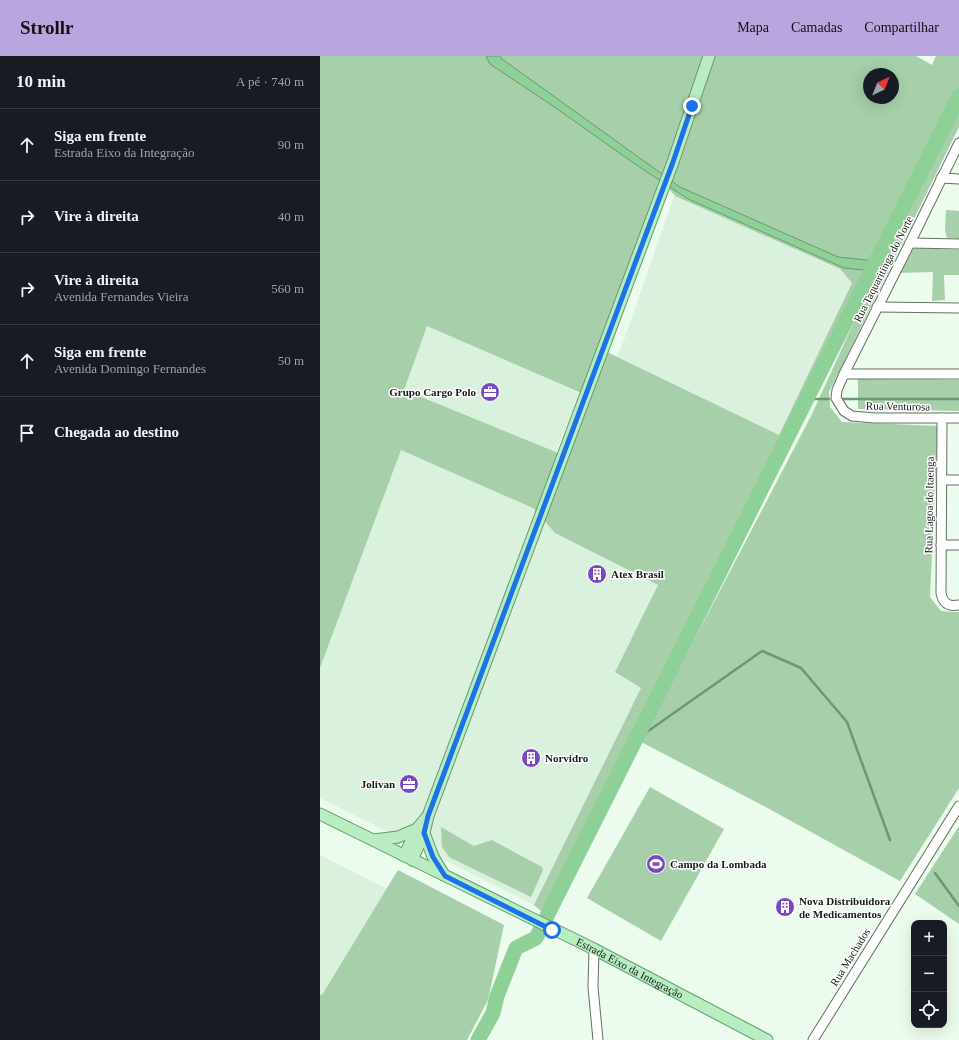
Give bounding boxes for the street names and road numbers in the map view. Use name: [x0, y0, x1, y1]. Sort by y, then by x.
street label: Rua Taquaritinga do Norte: [851, 214, 915, 324]
street label: Rua Venturosa: [866, 399, 930, 413]
street label: Rua Lagoa do Itaenga: [922, 456, 936, 554]
street label: Rua Machados: [828, 926, 872, 988]
street label: Estrada Eixo da Integração: [574, 935, 686, 1001]

